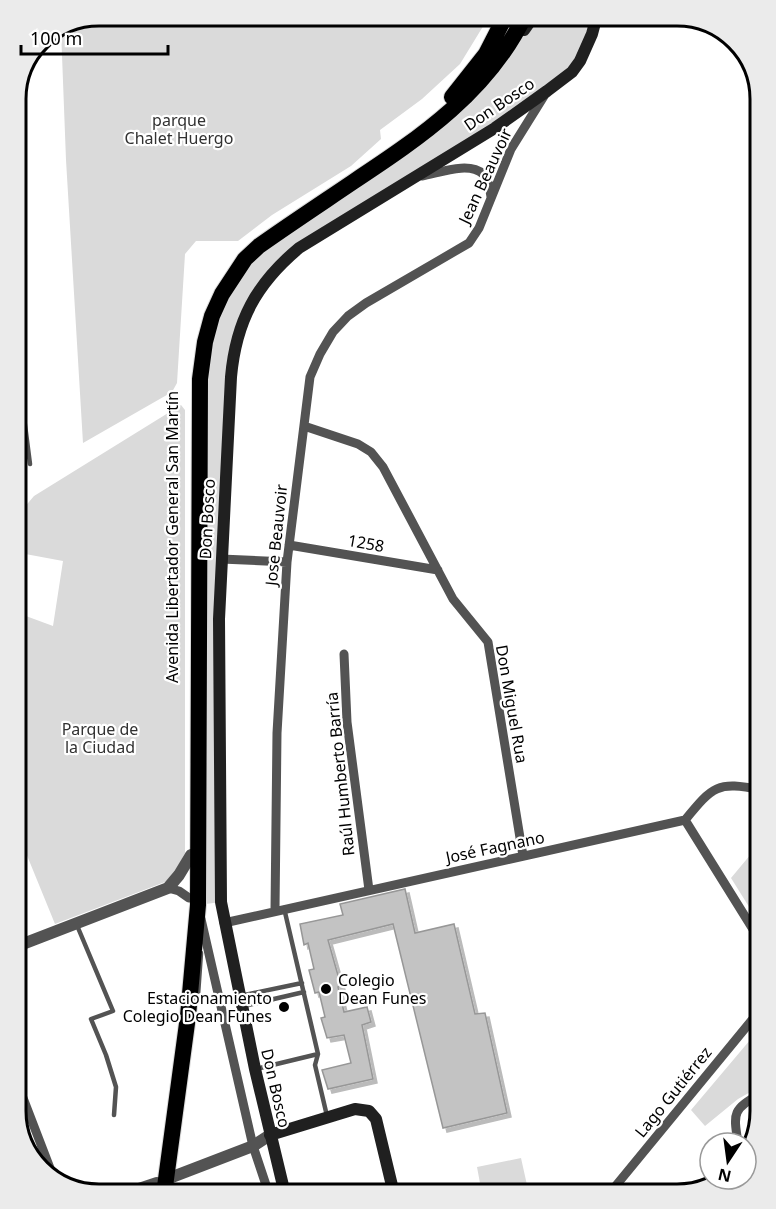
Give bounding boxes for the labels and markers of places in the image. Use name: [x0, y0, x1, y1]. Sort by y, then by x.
place label: Colegio Dean Funes: [338, 969, 427, 1009]
marker: Colegio Dean Funes: [319, 982, 333, 996]
place label: Estacionamiento Colegio Dean Funes: [123, 987, 272, 1027]
marker: Estacionamiento Colegio Dean Funes: [277, 1000, 291, 1014]

